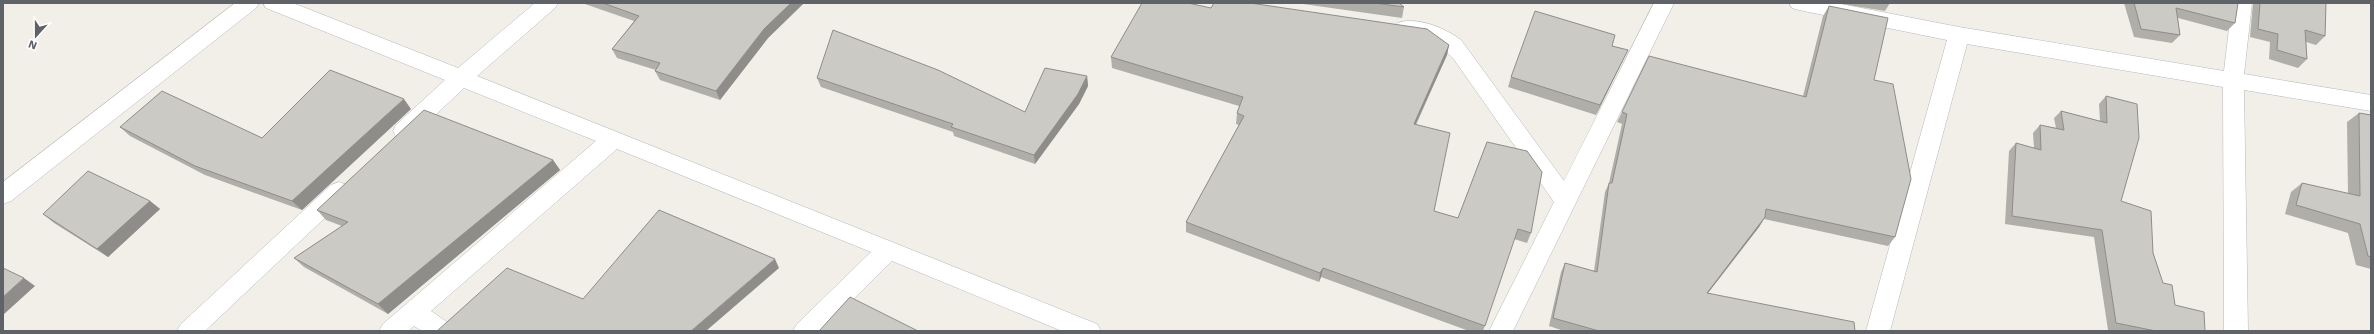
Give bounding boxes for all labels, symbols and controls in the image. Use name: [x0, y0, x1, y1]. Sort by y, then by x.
north arrow: [16, 16, 56, 56]
text: N: [26, 37, 39, 52]

